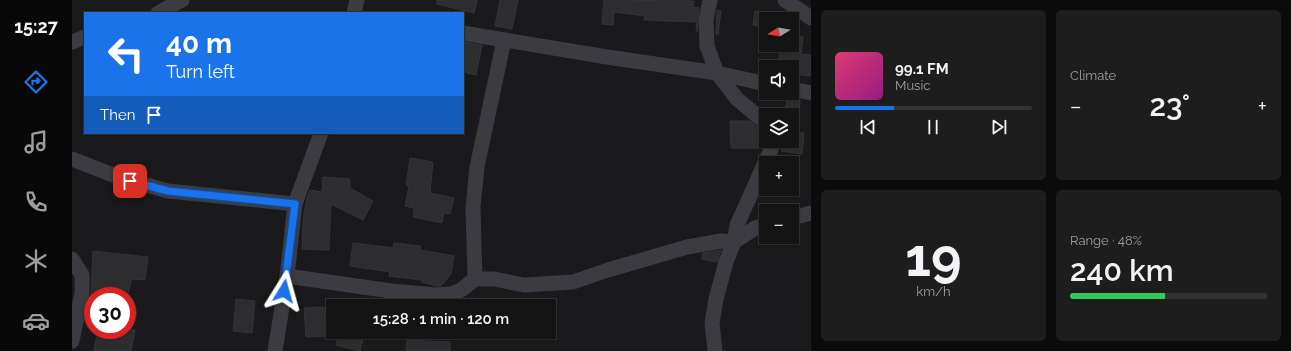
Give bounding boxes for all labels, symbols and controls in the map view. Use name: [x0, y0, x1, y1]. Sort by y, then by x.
north arrow: [759, 12, 799, 52]
map controls: [759, 12, 799, 244]
text: 15:27: [14, 16, 58, 37]
text: 40 m: [166, 27, 232, 60]
icon: left: [100, 28, 152, 80]
button: sound: [759, 60, 799, 100]
text: 99.1 FM: [895, 60, 949, 78]
text: Turn left: [166, 61, 235, 82]
icon: directions: [22, 68, 50, 96]
text: Climate: [1070, 68, 1116, 83]
text: Music: [895, 78, 930, 93]
text: 23°: [1149, 88, 1190, 123]
text: −: [1070, 93, 1082, 119]
text: +: [1258, 93, 1267, 119]
icon: arrive: [143, 104, 165, 126]
text: Then: [100, 106, 135, 124]
button: layers: [759, 108, 799, 148]
icon: previous: [857, 116, 879, 138]
icon: pause: [922, 116, 944, 138]
icon: next: [988, 116, 1010, 138]
icon: music: [22, 128, 50, 156]
button: +: [759, 156, 799, 196]
pin: [113, 164, 147, 198]
icon: arrive: [119, 170, 141, 192]
icon: phone: [22, 188, 50, 216]
button: −: [759, 204, 799, 244]
text: 19: [905, 227, 962, 288]
text: Range · 48%: [1070, 233, 1142, 248]
icon: climate: [22, 247, 50, 275]
text: 240 km: [1070, 253, 1173, 288]
position arrow: [263, 270, 305, 312]
text: km/h: [916, 284, 951, 299]
speed limit sign: 30: [84, 287, 136, 339]
icon: car: [22, 307, 50, 335]
text: 15:28 · 1 min · 120 m: [373, 310, 509, 328]

